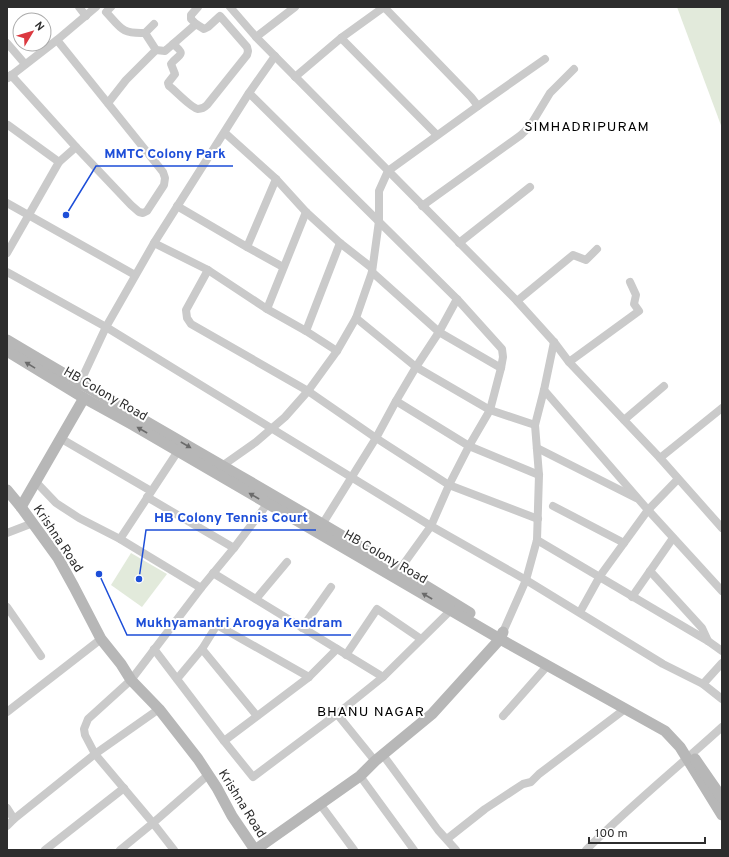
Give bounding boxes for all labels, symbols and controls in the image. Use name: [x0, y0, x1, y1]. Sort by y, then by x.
north arrow: [12, 12, 52, 52]
text: N: [31, 19, 47, 34]
district label: SIMHADRIPURAM: [524, 119, 650, 136]
callout: MMTC Colony Park: [96, 140, 233, 166]
text: MMTC Colony Park: [104, 146, 226, 163]
one-way arrow: [24, 361, 36, 368]
street label: HB Colony Road: [60, 364, 150, 425]
one-way arrow: [136, 427, 148, 434]
one-way arrow: [180, 441, 192, 448]
one-way arrow: [248, 492, 260, 499]
street label: Krishna Road: [29, 502, 86, 576]
callout: HB Colony Tennis Court: [146, 504, 316, 530]
text: HB Colony Tennis Court: [154, 510, 308, 527]
street label: HB Colony Road: [340, 527, 430, 588]
one-way arrow: [421, 593, 433, 600]
callout: Mukhyamantri Arogya Kendram: [127, 609, 351, 635]
text: Mukhyamantri Arogya Kendram: [136, 615, 342, 632]
district label: BHANU NAGAR: [317, 704, 425, 721]
street label: Krishna Road: [214, 767, 269, 841]
scale bar: [589, 819, 705, 845]
text: 100 m: [595, 826, 628, 842]

